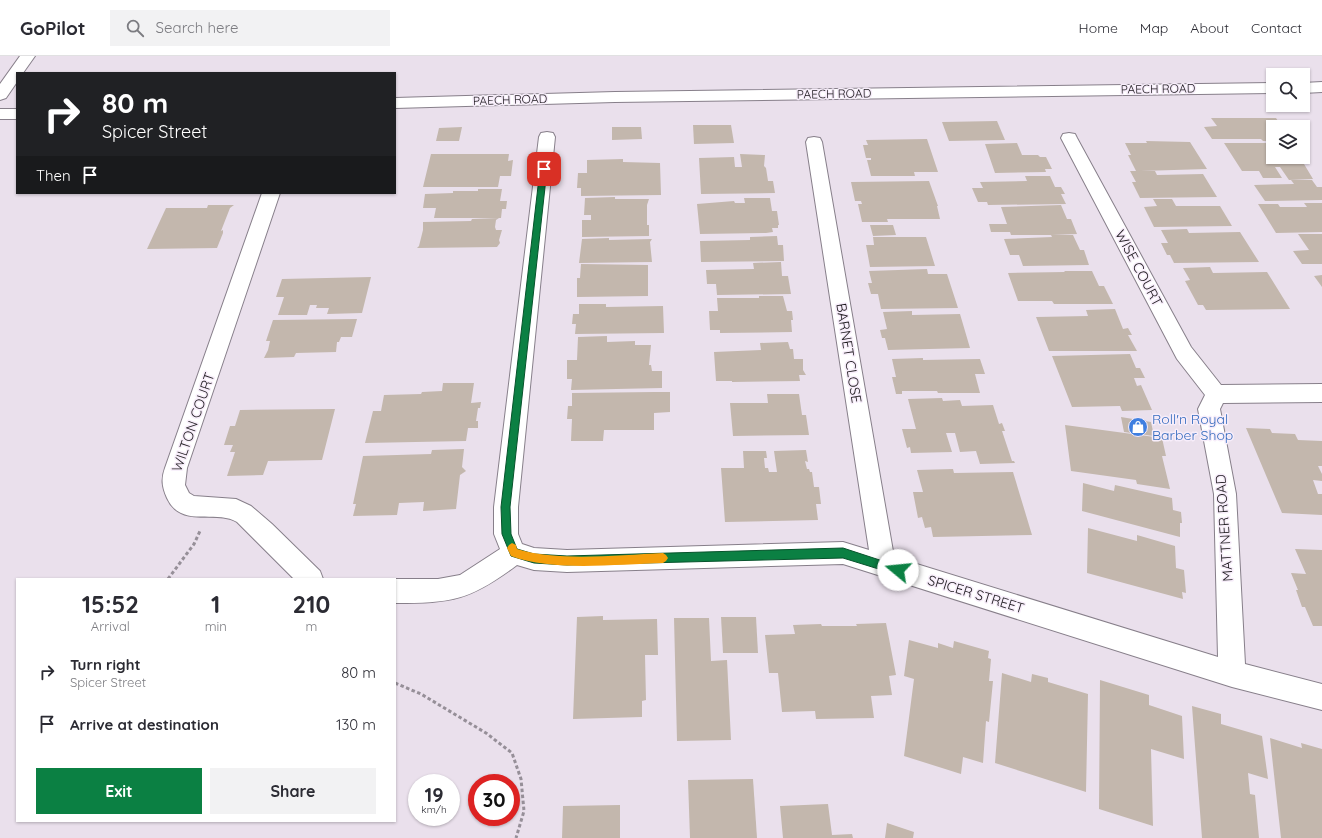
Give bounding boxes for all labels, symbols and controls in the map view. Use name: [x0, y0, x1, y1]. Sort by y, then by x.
search box: [110, 10, 390, 46]
text: GoPilot: [20, 16, 86, 40]
icon: search: [124, 17, 146, 39]
text: Search here: [156, 18, 238, 37]
text: Home: [1079, 19, 1118, 37]
text: Map: [1140, 19, 1168, 37]
text: About: [1190, 19, 1229, 37]
text: Contact: [1251, 19, 1302, 37]
map controls: [1266, 68, 1310, 164]
button: search: [1266, 68, 1310, 112]
street label: PAECH ROAD: [1121, 80, 1196, 97]
text: 80 m: [102, 85, 168, 120]
street label: PAECH ROAD: [797, 85, 872, 102]
icon: right: [36, 88, 88, 140]
street label: PAECH ROAD: [473, 91, 548, 108]
text: Spicer Street: [102, 120, 207, 143]
button: layers: [1266, 120, 1310, 164]
pin: [527, 152, 561, 186]
icon: arrive: [533, 158, 555, 180]
icon: arrive: [79, 164, 101, 186]
text: Then: [36, 166, 71, 185]
street label: WISE COURT: [1111, 227, 1167, 309]
street label: BARNET CLOSE: [832, 302, 866, 404]
street label: WILTON COURT: [168, 370, 218, 474]
place label: Roll'n Royal Barber Shop: [1152, 410, 1233, 444]
shop icon: Roll'n Royal Barber Shop: [1127, 416, 1149, 438]
street label: MATTNER ROAD: [1211, 474, 1237, 582]
position arrow: [877, 549, 919, 591]
street label: SPICER STREET: [926, 571, 1026, 617]
text: 15:52: [82, 589, 139, 619]
text: 1: [211, 589, 220, 619]
text: 210: [293, 589, 330, 619]
text: Arrival: [91, 618, 130, 634]
text: min: [205, 618, 227, 634]
text: m: [305, 618, 317, 634]
text: Turn right: [70, 655, 141, 674]
icon: right: [36, 661, 58, 683]
text: 80 m: [341, 663, 376, 682]
text: Spicer Street: [70, 674, 146, 690]
icon: arrive: [36, 713, 58, 735]
text: Arrive at destination: [70, 715, 219, 734]
text: 130 m: [336, 715, 376, 734]
button: Exit: [36, 768, 202, 814]
button: Share: [210, 768, 376, 814]
speed limit sign: 30: [468, 774, 520, 826]
text: 19: [424, 782, 444, 807]
text: km/h: [421, 803, 447, 816]

